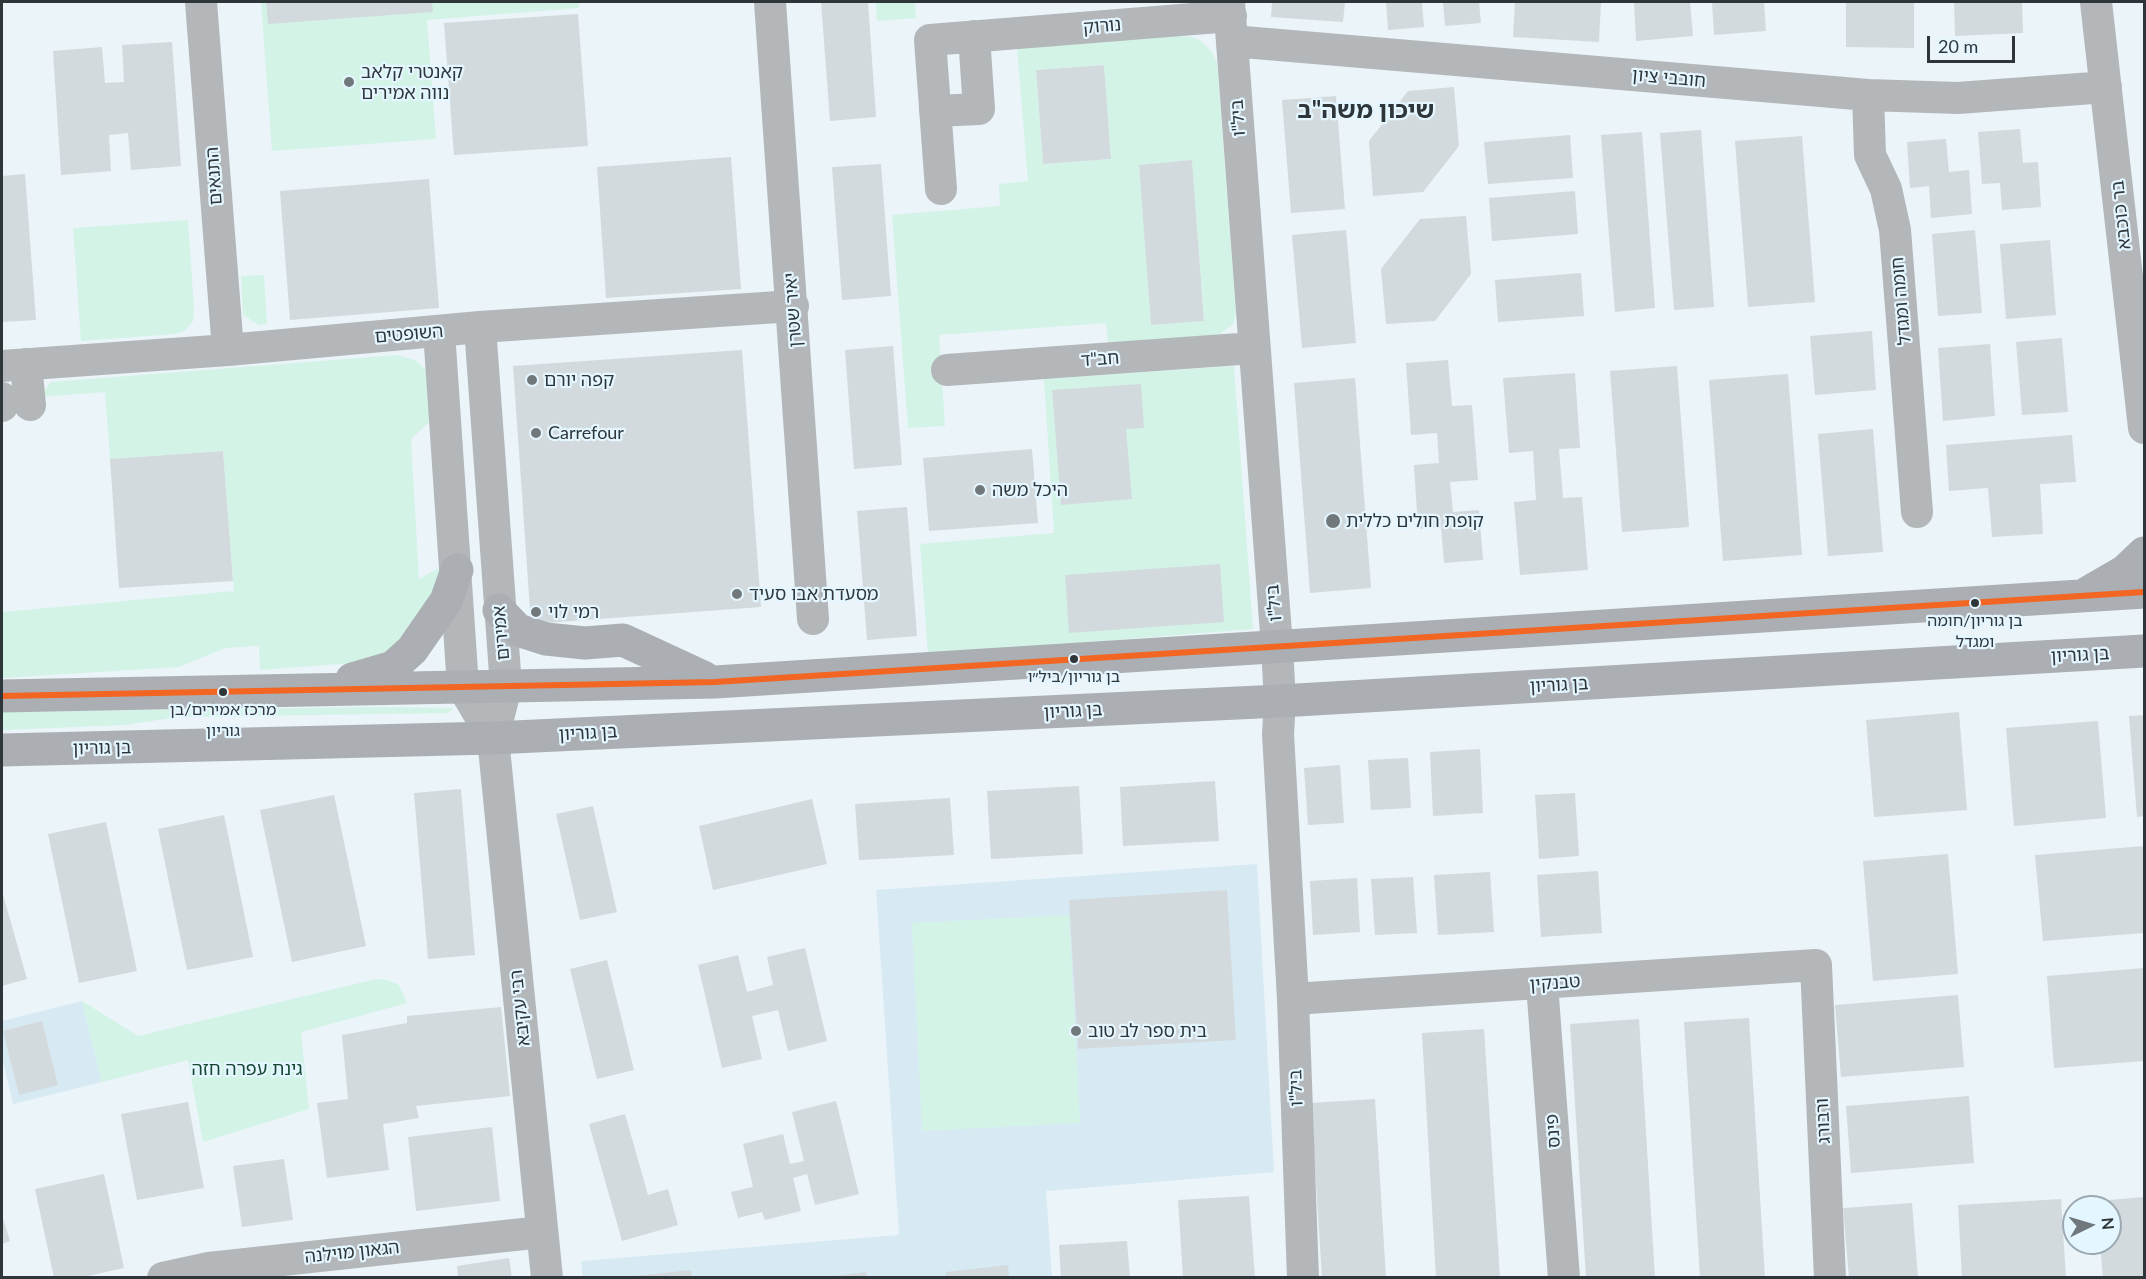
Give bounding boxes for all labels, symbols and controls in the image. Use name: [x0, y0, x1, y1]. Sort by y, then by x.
street label: נורוק: [1082, 14, 1122, 38]
scale bar: [1930, 24, 2018, 62]
text: 20 m: [1938, 35, 1978, 57]
place label: קאנטרי קלאב נווה אמירים: [361, 61, 463, 104]
street label: חובבי ציון: [1631, 64, 1707, 92]
marker: קאנטרי קלאב נווה אמירים: [342, 75, 356, 89]
district label: שיכון משה"ב: [1298, 96, 1434, 124]
street label: ביל"ו: [1226, 99, 1250, 137]
street label: התנאים: [201, 146, 227, 206]
street label: בר כוכבא: [2107, 179, 2135, 251]
street label: חומה ומגדל: [1886, 256, 1916, 346]
street label: יאיר שטרן: [780, 272, 806, 348]
street label: השופטים: [374, 320, 444, 348]
street label: חב"ד: [1080, 347, 1120, 371]
place label: קפה יורם: [544, 369, 614, 391]
marker: קפה יורם: [525, 373, 539, 387]
place label: Carrefour: [548, 422, 624, 444]
marker: Carrefour: [529, 426, 543, 440]
place label: היכל משה: [992, 479, 1068, 501]
marker: היכל משה: [973, 483, 987, 497]
place label: קופת חולים כללית: [1346, 510, 1484, 532]
marker: קופת חולים כללית: [1324, 512, 1342, 530]
place label: מסעדת אבו סעיד: [749, 583, 878, 605]
street label: ביל"ו: [1262, 584, 1286, 622]
marker: מסעדת אבו סעיד: [730, 587, 744, 601]
marker: בן גוריון/חומה ומגדל: [1969, 597, 1981, 609]
place label: רמי לוי: [548, 601, 599, 623]
street label: אמירים: [488, 605, 514, 661]
marker: רמי לוי: [529, 605, 543, 619]
place label: בן גוריון/חומה ומגדל: [1927, 611, 2023, 649]
street label: בן גוריון: [2050, 643, 2110, 667]
marker: בן גוריון/ביל״ו: [1068, 653, 1080, 665]
place label: בן גוריון/ביל״ו: [1028, 667, 1120, 687]
street label: בן גוריון: [1529, 673, 1589, 697]
marker: מרכז אמירים/בן גוריון: [217, 686, 229, 698]
street label: בן גוריון: [1043, 699, 1103, 723]
place label: מרכז אמירים/בן גוריון: [170, 700, 276, 738]
street label: בן גוריון: [558, 721, 618, 745]
street label: בן גוריון: [72, 737, 132, 759]
street label: רבי עקיבא: [505, 969, 535, 1047]
street label: טבנקין: [1529, 970, 1581, 996]
place label: בית ספר לב טוב: [1088, 1020, 1207, 1042]
marker: בית ספר לב טוב: [1069, 1024, 1083, 1038]
park label: גינת עפרה חזה: [191, 1058, 303, 1080]
street label: ביל"ו: [1285, 1069, 1307, 1107]
street label: ורבורג: [1811, 1098, 1835, 1144]
street label: פינס: [1541, 1113, 1565, 1149]
north arrow: [2062, 1195, 2122, 1255]
text: N: [2098, 1217, 2118, 1231]
street label: הגאון מוילנה: [303, 1236, 401, 1268]

